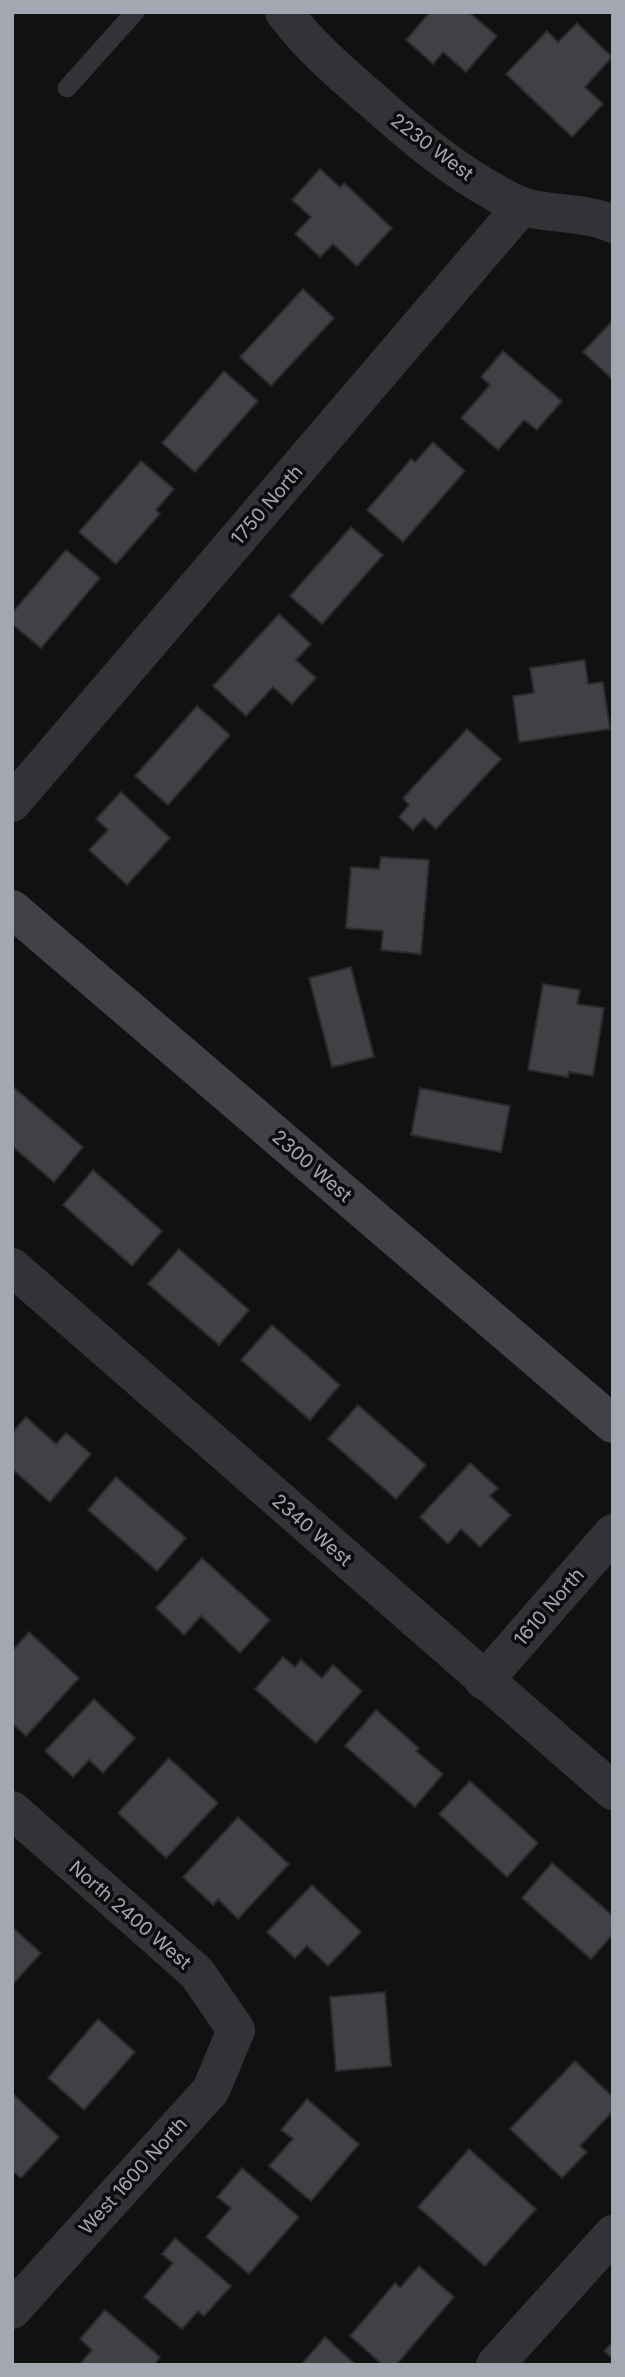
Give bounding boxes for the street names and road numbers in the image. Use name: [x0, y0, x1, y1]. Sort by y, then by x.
street label: 2230 West: [386, 109, 478, 185]
street label: 1750 North: [226, 461, 308, 549]
street label: 2300 West: [268, 1125, 356, 1207]
street label: 2340 West: [267, 1489, 357, 1571]
street label: 1610 North: [509, 1564, 589, 1650]
street label: North 2400 West: [64, 1856, 196, 1974]
street label: West 1600 North: [74, 2113, 192, 2239]

